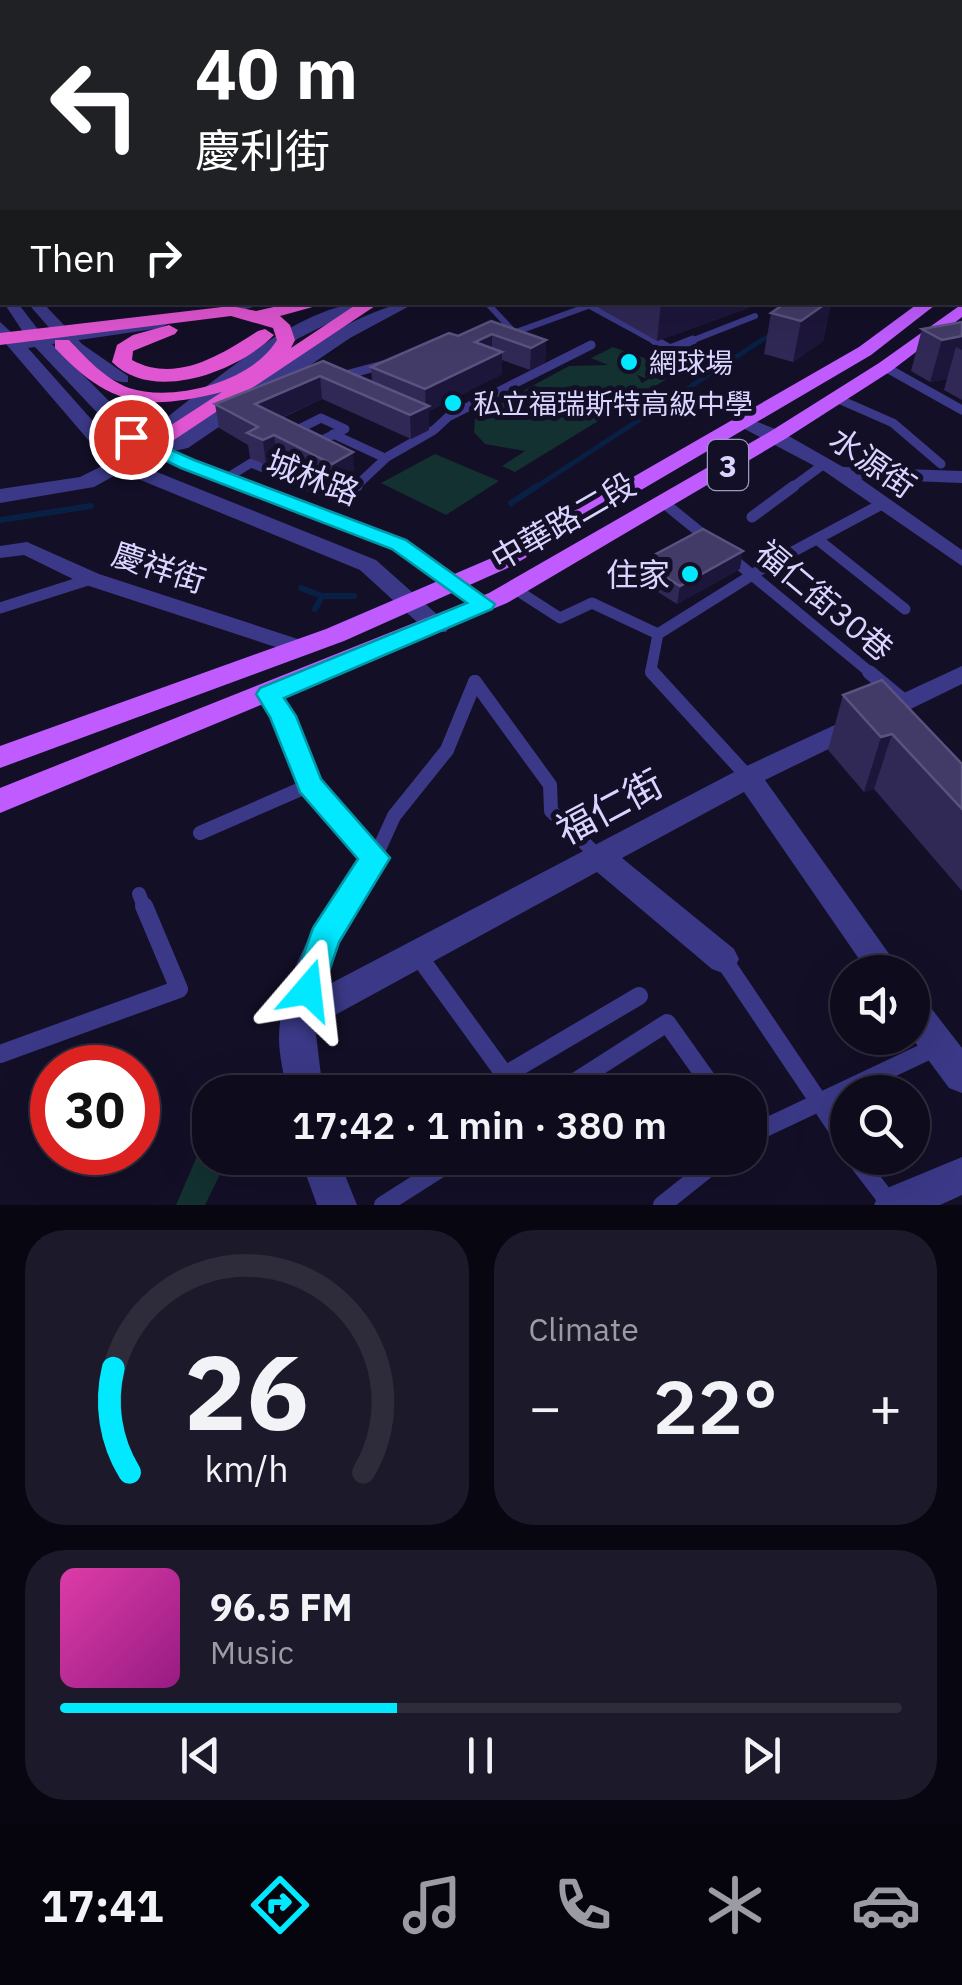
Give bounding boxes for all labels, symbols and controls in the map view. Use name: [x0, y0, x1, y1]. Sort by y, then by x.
text: 40 m: [195, 27, 358, 118]
icon: left: [30, 40, 160, 170]
text: 慶利街: [195, 121, 330, 179]
icon: right: [136, 230, 191, 285]
text: Then: [30, 233, 116, 282]
place label: 網球場: [649, 344, 733, 381]
marker: 網球場: [618, 351, 640, 373]
place label: 私立福瑞斯特高級中學: [473, 385, 753, 422]
marker: 私立福瑞斯特高級中學: [442, 392, 464, 414]
pin: [89, 395, 174, 480]
icon: arrive: [104, 410, 159, 465]
street label: 水源街: [822, 417, 924, 507]
street label: 城林路: [261, 440, 365, 514]
road number: 3: [708, 440, 748, 490]
street label: 中華路二段: [483, 463, 643, 579]
street label: 福仁街30巷: [748, 530, 902, 670]
street label: 慶祥街: [107, 532, 211, 602]
place label: 住家: [606, 553, 670, 595]
marker: 住家: [679, 563, 701, 585]
street label: 福仁街: [547, 758, 671, 854]
position arrow: [256, 938, 360, 1042]
map controls: [830, 955, 930, 1175]
button: sound: [830, 955, 930, 1055]
speed limit sign: 30: [30, 1045, 160, 1175]
button: search: [830, 1075, 930, 1175]
text: 17:42 · 1 min · 380 m: [292, 1100, 667, 1149]
text: Climate: [529, 1308, 639, 1350]
text: 26: [184, 1323, 309, 1459]
text: 22°: [653, 1357, 778, 1455]
text: −: [529, 1371, 562, 1442]
text: +: [869, 1371, 902, 1442]
text: km/h: [205, 1445, 289, 1492]
text: 96.5 FM: [210, 1582, 353, 1631]
text: Music: [210, 1631, 294, 1673]
icon: previous: [173, 1728, 228, 1783]
icon: pause: [453, 1728, 508, 1783]
icon: next: [734, 1728, 789, 1783]
icon: directions: [245, 1870, 315, 1940]
icon: music: [397, 1870, 467, 1940]
icon: phone: [548, 1870, 618, 1940]
icon: climate: [700, 1870, 770, 1940]
icon: car: [851, 1870, 921, 1940]
text: 17:41: [41, 1876, 164, 1934]

